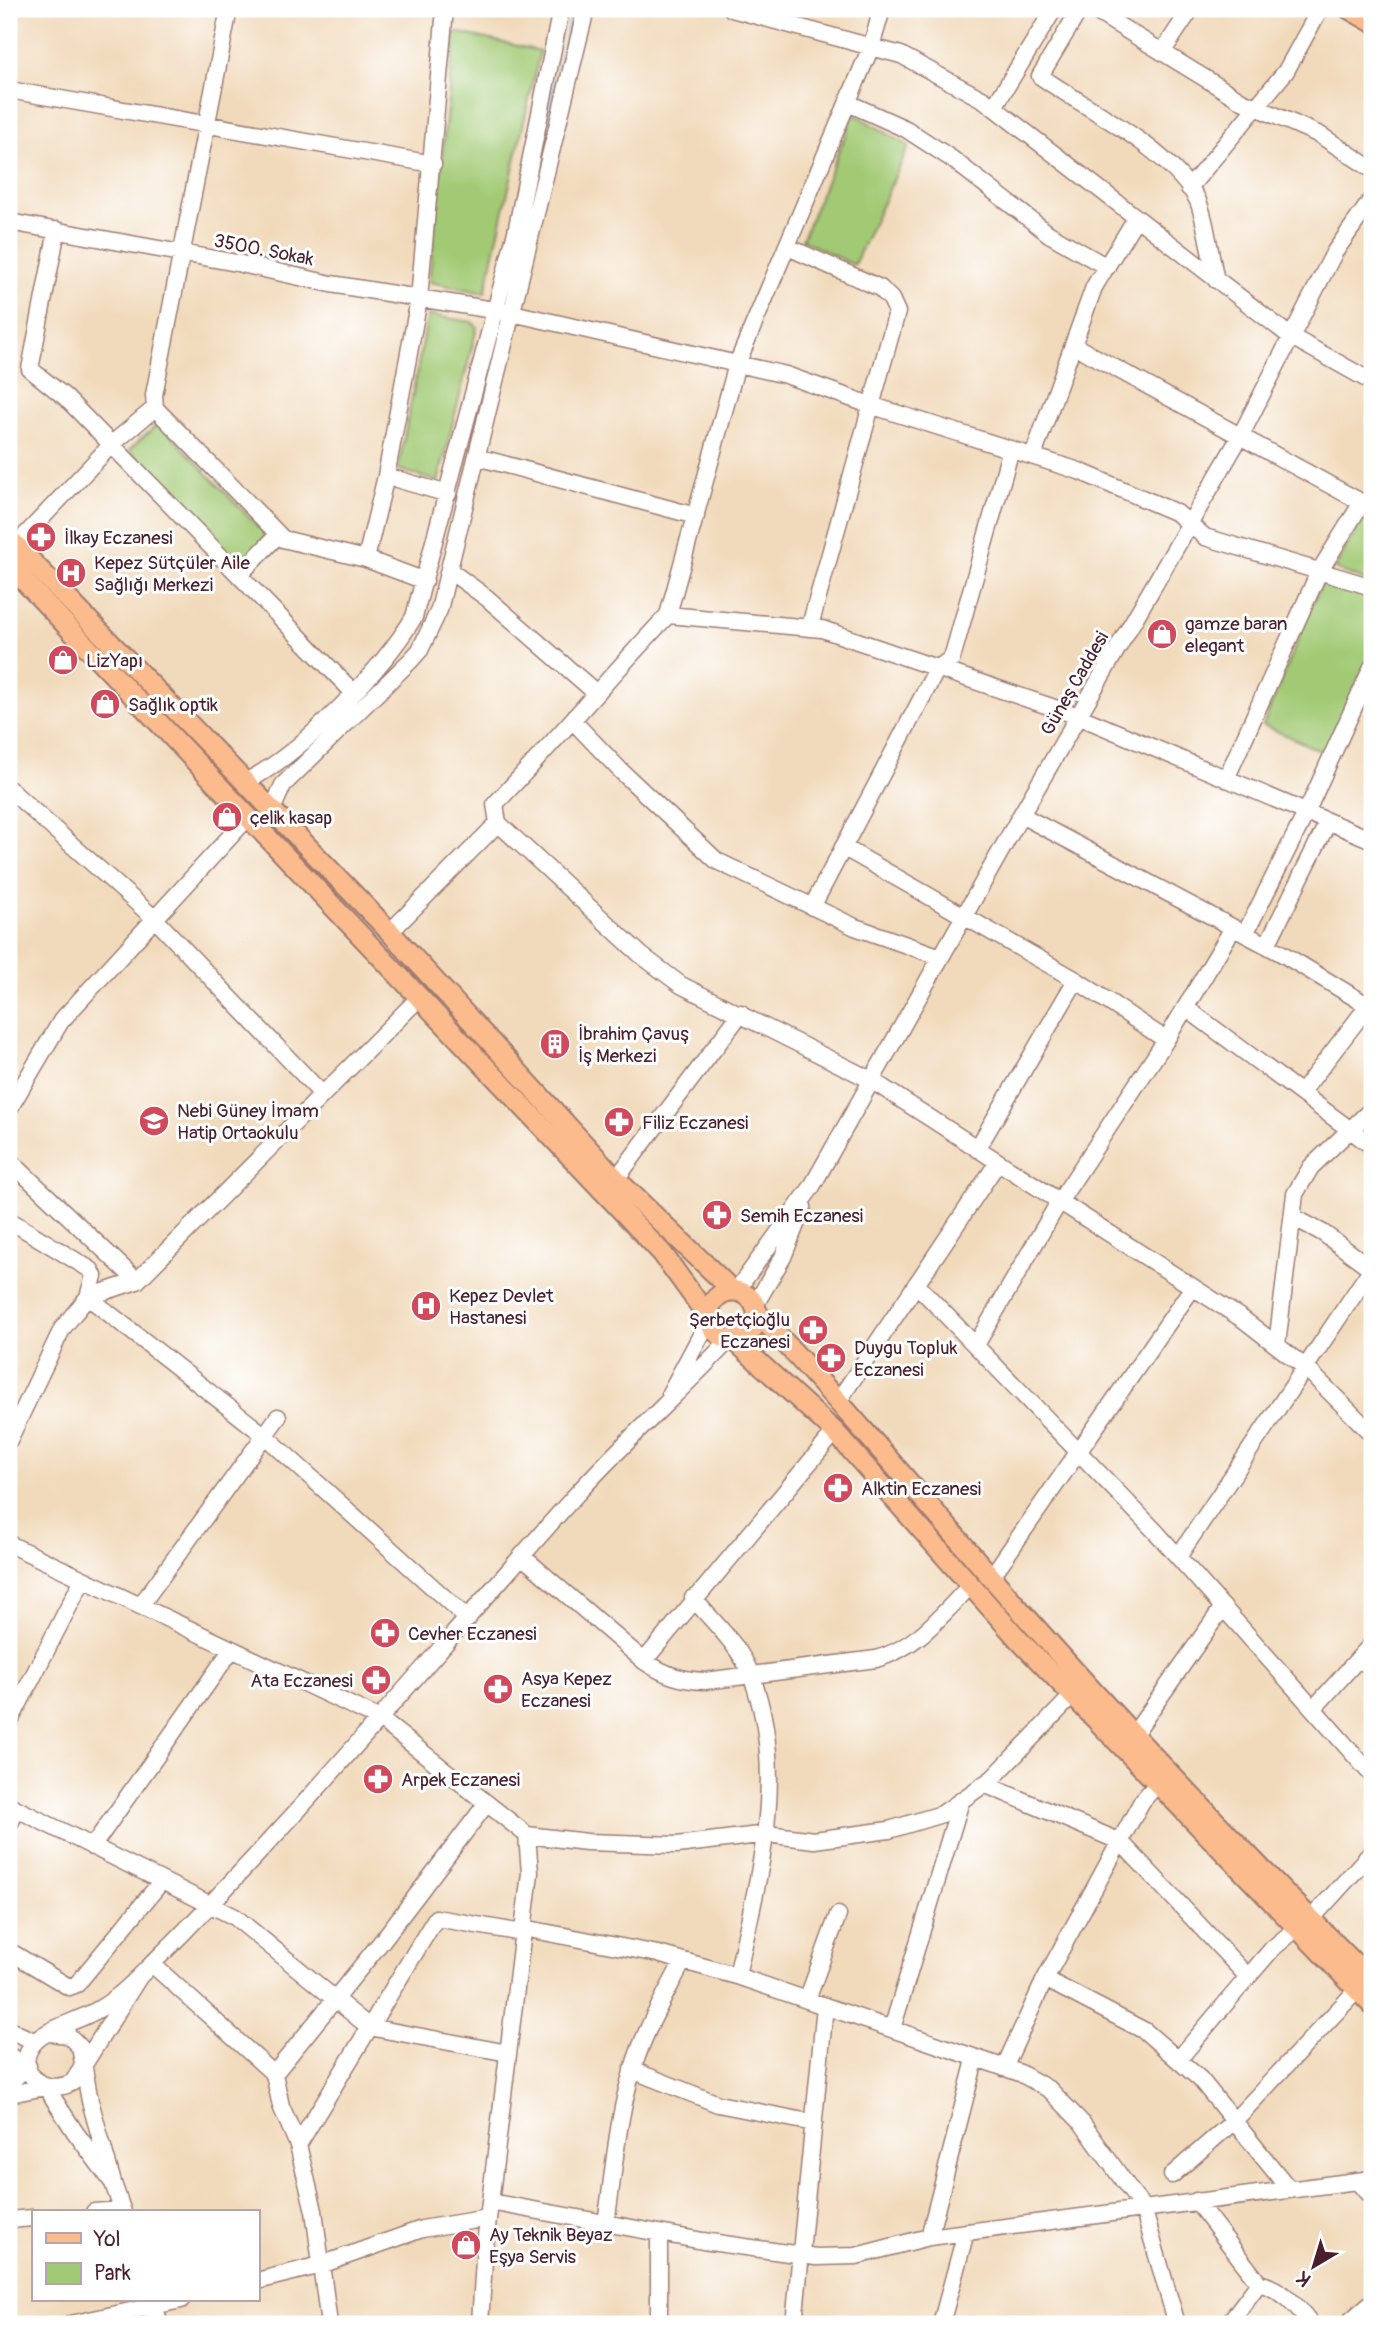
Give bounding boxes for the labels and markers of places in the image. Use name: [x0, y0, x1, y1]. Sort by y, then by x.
pharmacy icon: İlkay Eczanesi: [24, 520, 58, 554]
place label: İlkay Eczanesi: [64, 526, 173, 550]
place label: Kepez Sütçüler Aile Sağlığı Merkezi: [94, 551, 250, 597]
hospital icon: Kepez Sütçüler Aile Sağlığı Merkezi: [54, 556, 88, 590]
place label: gamze baran elegant: [1185, 612, 1288, 658]
shop icon: gamze baran elegant: [1145, 617, 1179, 651]
shop icon: LizYapı: [46, 643, 80, 677]
place label: LizYapı: [86, 649, 143, 673]
shop icon: Sağlık optik: [88, 687, 122, 721]
place label: Sağlık optik: [128, 693, 218, 717]
shop icon: çelik kasap: [210, 800, 244, 834]
place label: çelik kasap: [250, 806, 332, 830]
place label: İbrahim Çavuş İş Merkezi: [578, 1022, 689, 1068]
building icon: İbrahim Çavuş İş Merkezi: [538, 1027, 572, 1061]
place label: Nebi Güney İmam Hatip Ortaokulu: [177, 1099, 319, 1145]
school or university icon: Nebi Güney İmam Hatip Ortaokulu: [137, 1104, 171, 1138]
pharmacy icon: Filiz Eczanesi: [602, 1105, 636, 1139]
place label: Filiz Eczanesi: [642, 1111, 748, 1135]
pharmacy icon: Semih Eczanesi: [700, 1198, 734, 1232]
place label: Semih Eczanesi: [740, 1204, 863, 1228]
place label: Kepez Devlet Hastanesi: [449, 1284, 554, 1330]
hospital icon: Kepez Devlet Hastanesi: [409, 1289, 443, 1323]
place label: Şerbetçioğlu Eczanesi: [689, 1308, 790, 1354]
pharmacy icon: Şerbetçioğlu Eczanesi: [796, 1313, 830, 1347]
place label: Duygu Topluk Eczanesi: [854, 1336, 958, 1382]
pharmacy icon: Duygu Topluk Eczanesi: [814, 1341, 848, 1375]
pharmacy icon: Alktin Eczanesi: [821, 1471, 855, 1505]
place label: Alktin Eczanesi: [861, 1477, 981, 1501]
pharmacy icon: Cevher Eczanesi: [368, 1616, 402, 1650]
place label: Cevher Eczanesi: [408, 1622, 537, 1646]
pharmacy icon: Ata Eczanesi: [359, 1663, 393, 1697]
place label: Asya Kepez Eczanesi: [521, 1667, 612, 1713]
place label: Ata Eczanesi: [250, 1669, 353, 1693]
pharmacy icon: Asya Kepez Eczanesi: [481, 1672, 515, 1706]
pharmacy icon: Arpek Eczanesi: [361, 1762, 395, 1796]
place label: Arpek Eczanesi: [401, 1768, 520, 1792]
place label: Ay Teknik Beyaz Eşya Servis: [489, 2223, 613, 2269]
shop icon: Ay Teknik Beyaz Eşya Servis: [449, 2228, 483, 2262]

